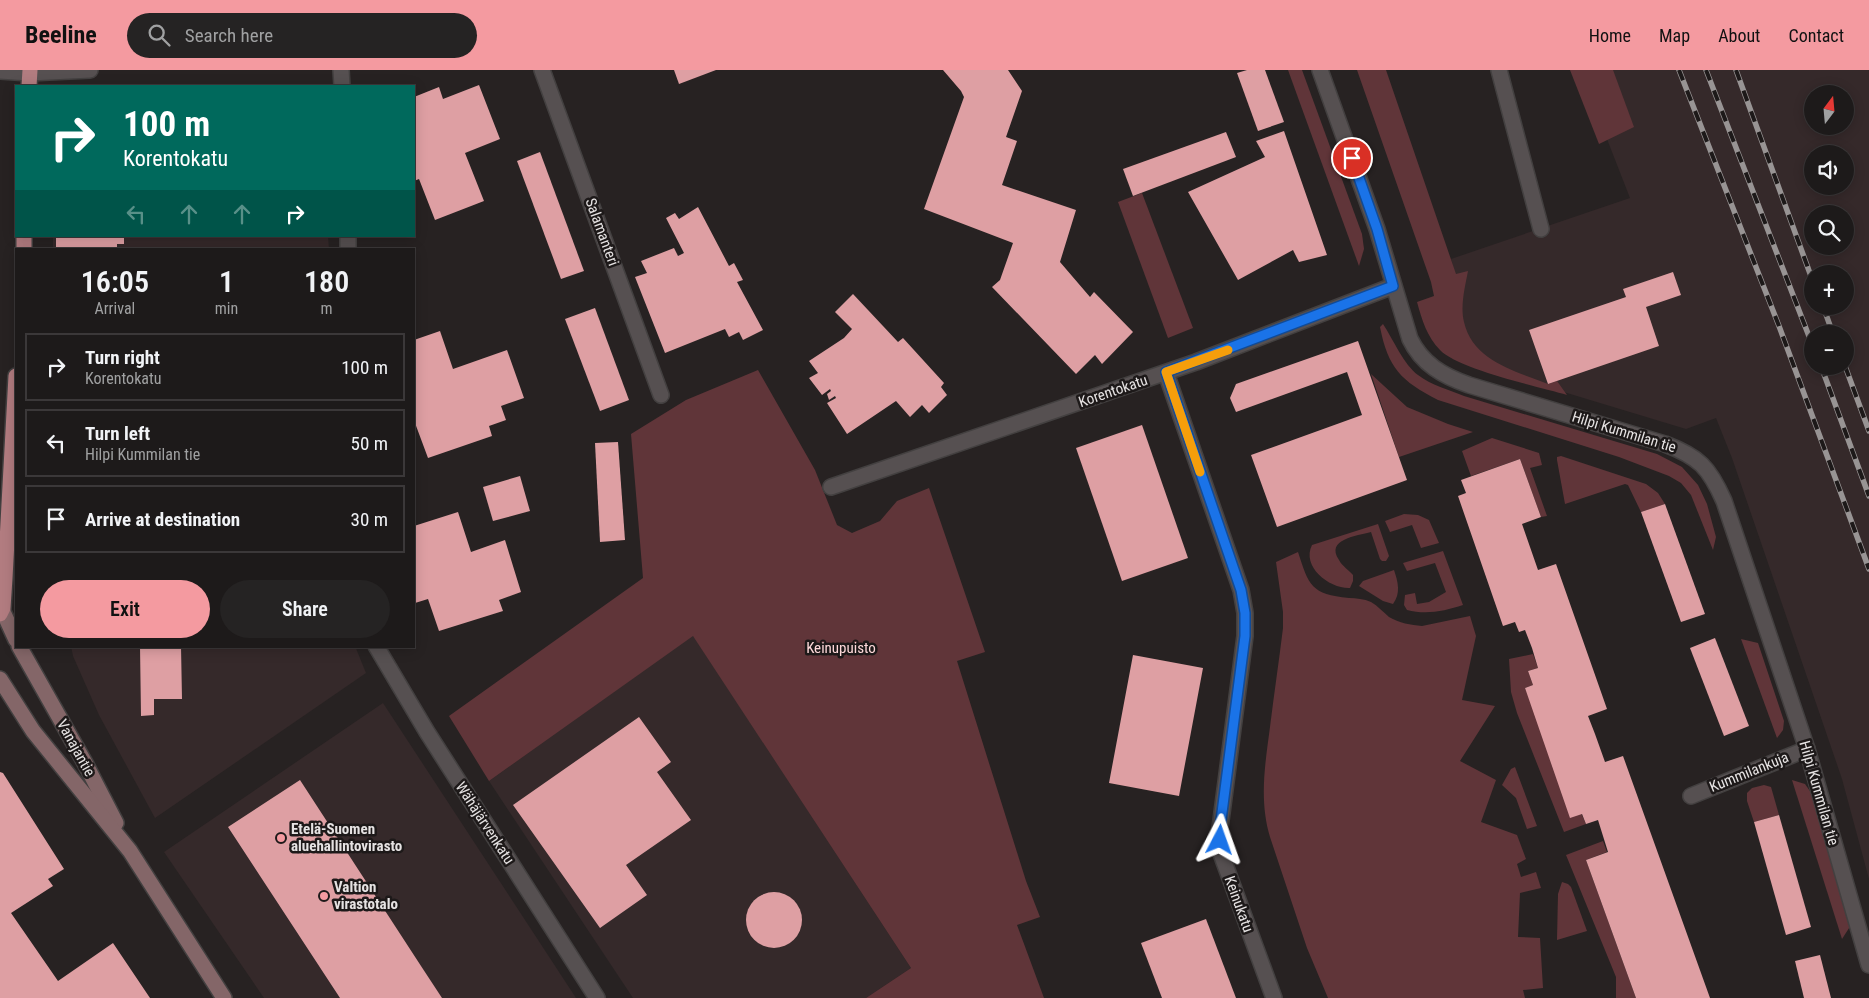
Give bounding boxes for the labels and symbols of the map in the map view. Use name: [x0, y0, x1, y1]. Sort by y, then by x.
north arrow: [1804, 85, 1854, 135]
pin: [1331, 137, 1373, 179]
street label: Salamanteri: [581, 196, 623, 268]
street label: Korentokatu: [1076, 371, 1150, 411]
street label: Hilpi Kummilan tie: [1570, 408, 1678, 456]
park label: Keinupuisto: [806, 639, 876, 657]
street label: Vanajantie: [53, 716, 99, 780]
street label: Hilpi Kummilan tie: [1795, 739, 1843, 847]
street label: Kummilankuja: [1707, 748, 1791, 796]
street label: Wähäjärvenkatu: [452, 779, 518, 867]
position arrow: [1193, 813, 1245, 865]
place label: Etelä-Suomen aluehallintovirasto: [291, 820, 402, 855]
marker: Etelä-Suomen aluehallintovirasto: [275, 832, 287, 844]
street label: Keinukatu: [1221, 873, 1257, 935]
place label: Valtion virastotalo: [334, 878, 398, 913]
marker: Valtion virastotalo: [318, 890, 330, 902]

